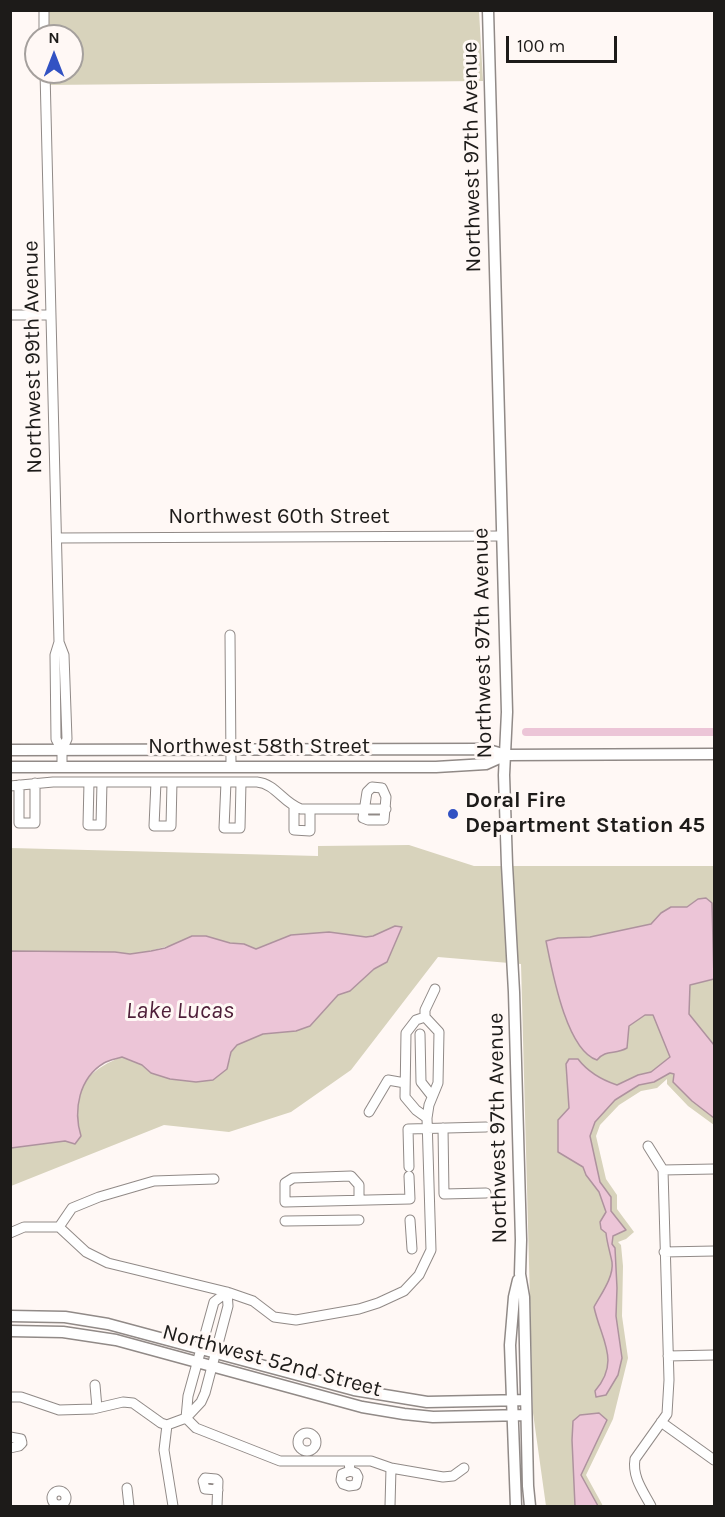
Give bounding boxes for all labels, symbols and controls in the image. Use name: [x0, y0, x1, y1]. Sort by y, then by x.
north arrow: [24, 24, 84, 84]
scale bar: [509, 24, 620, 62]
text: N: [48, 28, 60, 47]
text: 100 m: [517, 35, 565, 57]
street label: Northwest 97th Avenue: [457, 41, 487, 273]
street label: Northwest 99th Avenue: [18, 240, 48, 474]
street label: Northwest 60th Street: [168, 504, 390, 530]
street label: Northwest 97th Avenue: [468, 527, 498, 759]
street label: Northwest 58th Street: [148, 734, 370, 760]
place label: Doral Fire Department Station 45: [465, 788, 705, 840]
marker: Doral Fire Department Station 45: [446, 807, 460, 821]
water label: Lake Lucas: [126, 997, 234, 1025]
street label: Northwest 97th Avenue: [483, 1012, 513, 1244]
street label: Northwest 52nd Street: [159, 1319, 385, 1403]

